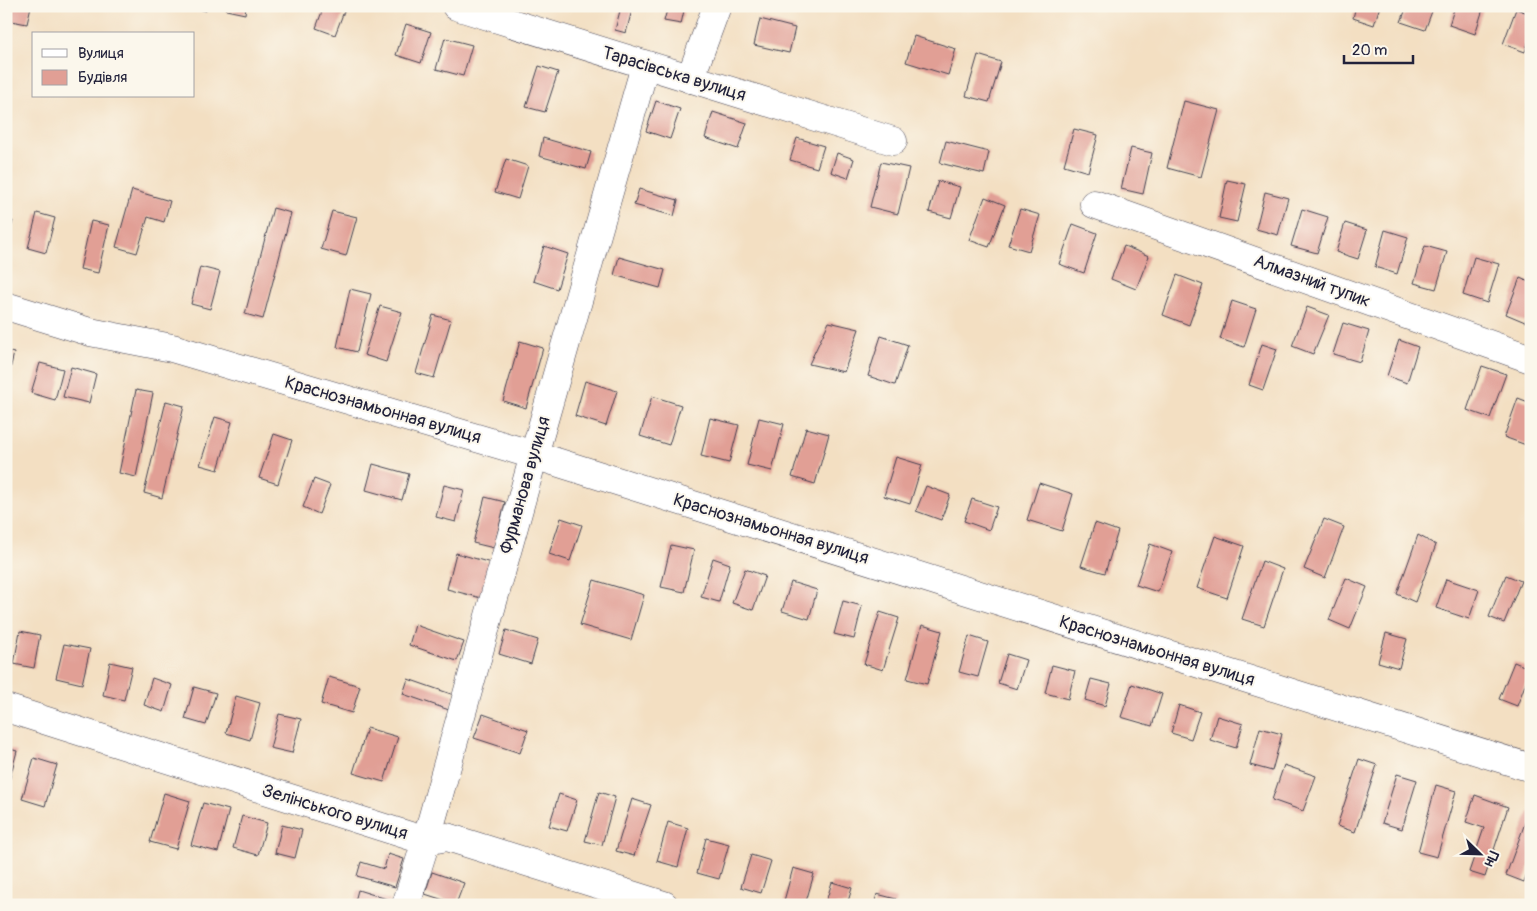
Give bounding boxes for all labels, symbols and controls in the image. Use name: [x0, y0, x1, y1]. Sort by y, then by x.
legend: [32, 32, 195, 98]
scale bar: [1344, 32, 1413, 64]
street label: Тарасівська вулиця: [599, 41, 749, 107]
text: 20 m: [1352, 41, 1387, 60]
text: Вулиця: [78, 44, 124, 63]
text: Будівля: [78, 68, 127, 87]
street label: Алмазний тупик: [1250, 249, 1374, 313]
street label: Краснознамьонная вулиця: [282, 371, 484, 449]
street label: Фурманова вулиця: [494, 414, 556, 556]
street label: Краснознамьонная вулиця: [670, 488, 872, 570]
street label: Краснознамьонная вулиця: [1056, 610, 1258, 692]
street label: Зелінського вулиця: [259, 779, 411, 845]
north arrow: [1454, 828, 1504, 878]
text: Пн: [1481, 848, 1502, 869]

